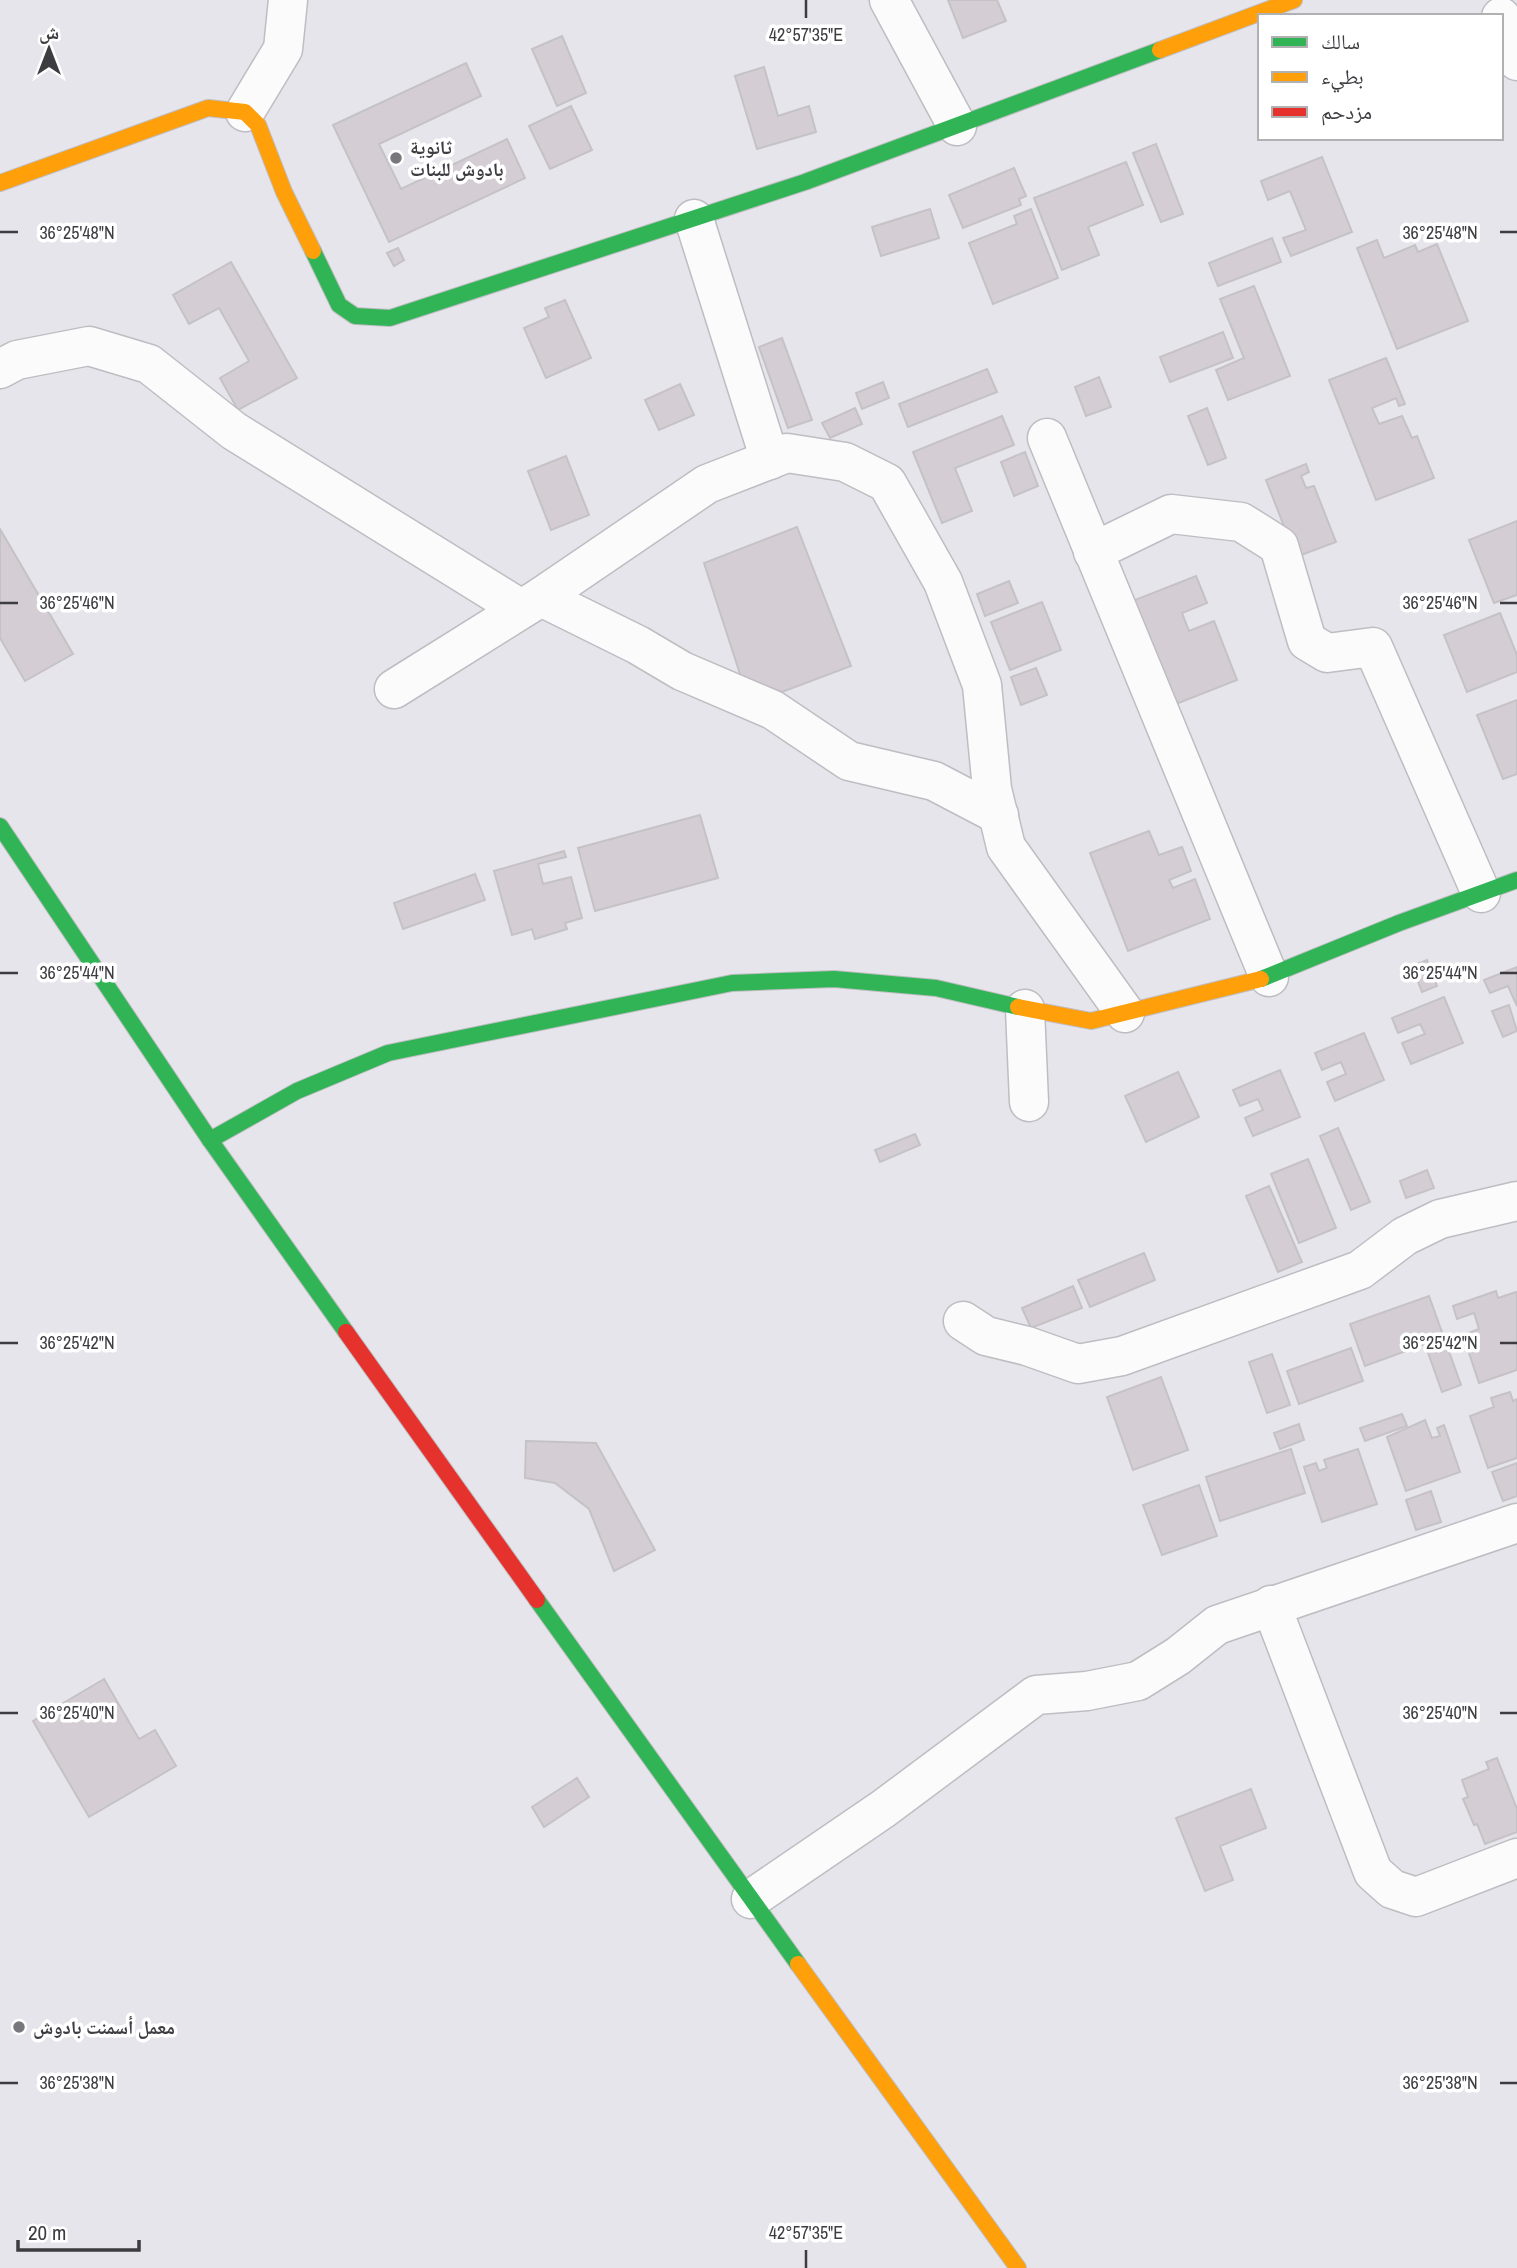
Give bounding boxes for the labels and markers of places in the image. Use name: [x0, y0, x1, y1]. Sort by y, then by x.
place label: ثانوية بادوش للبنات: [410, 134, 504, 182]
marker: ثانوية بادوش للبنات: [388, 150, 404, 166]
place label: معمل أسمنت بادوش: [33, 2014, 175, 2040]
marker: معمل أسمنت بادوش: [11, 2019, 27, 2035]

